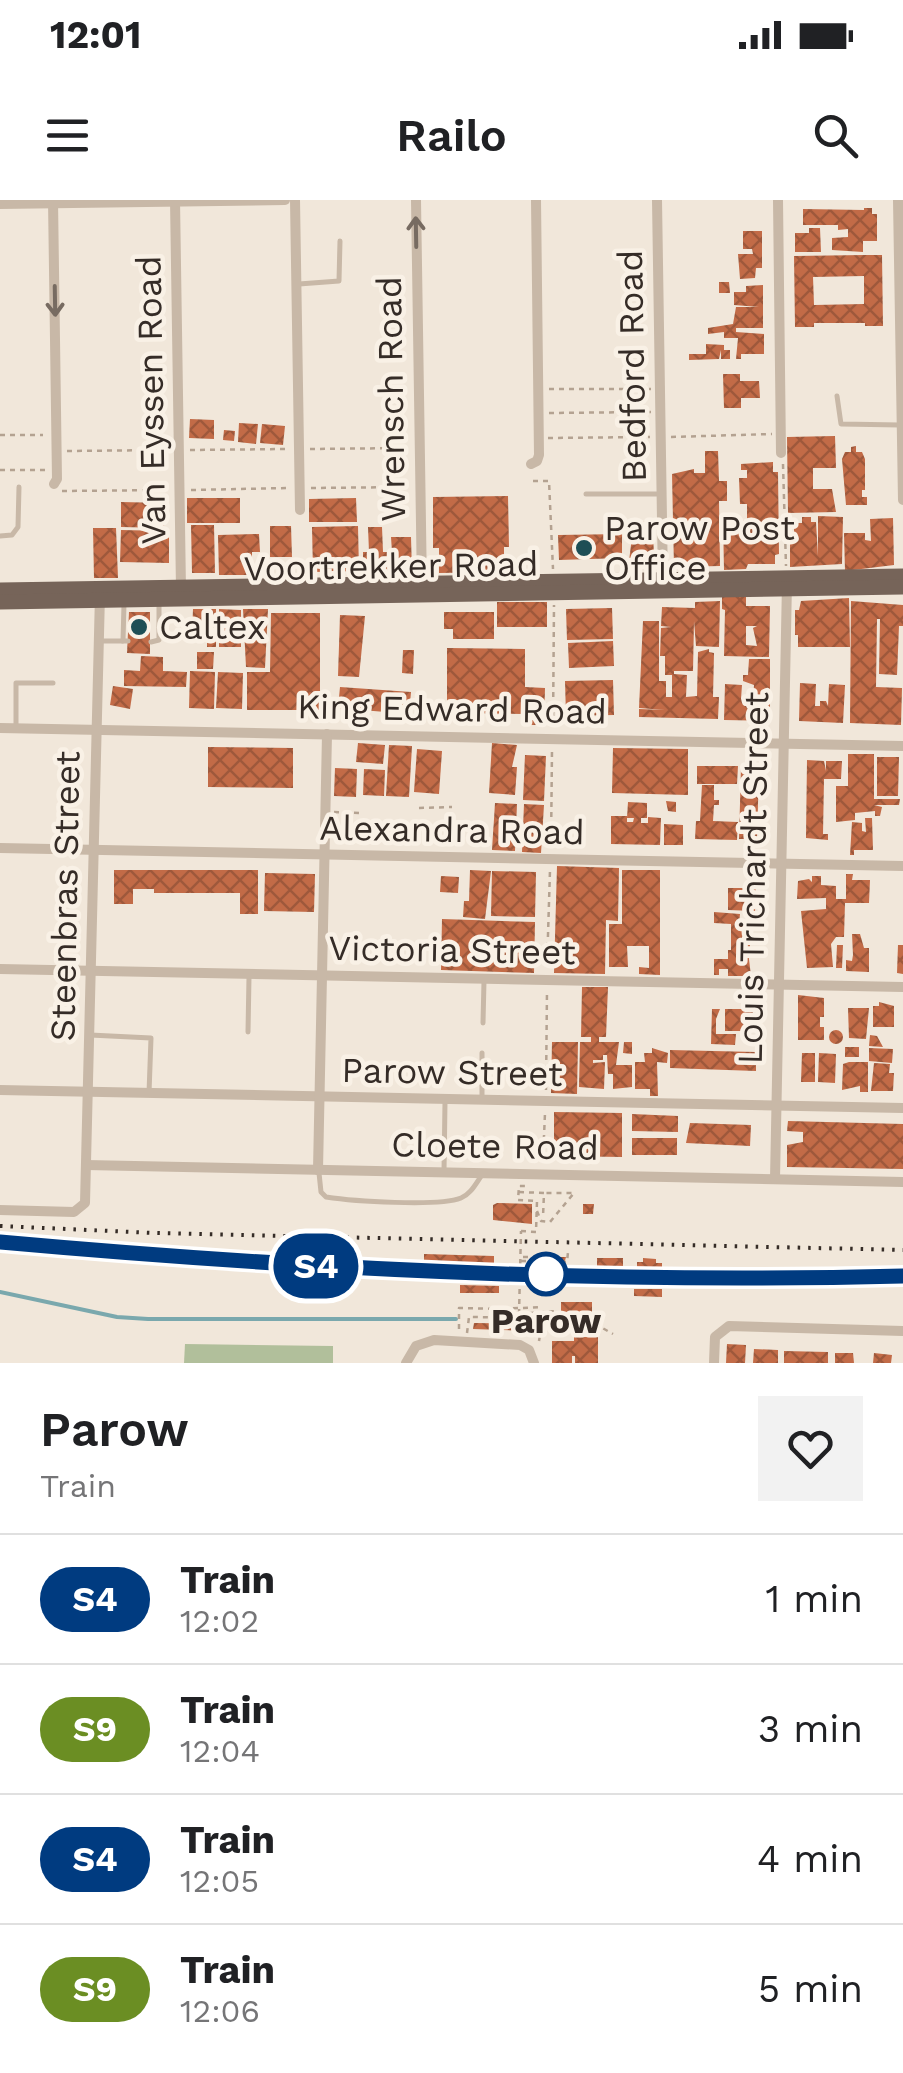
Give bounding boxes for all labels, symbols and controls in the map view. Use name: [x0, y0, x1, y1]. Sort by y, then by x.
text: 12:01: [50, 13, 141, 57]
icon: menu: [40, 108, 95, 163]
icon: search: [808, 108, 863, 163]
text: Railo: [396, 109, 507, 162]
one-way arrow: [407, 217, 426, 249]
street label: Bedford Road: [609, 250, 655, 482]
street label: Van Eyssen Road: [127, 255, 175, 545]
street label: Wrensch Road: [368, 276, 414, 522]
one-way arrow: [45, 284, 64, 316]
place label: Parow Post Office: [604, 507, 795, 589]
marker: Parow Post Office: [573, 537, 595, 559]
street label: Voortrekker Road: [243, 542, 539, 590]
place label: Caltex: [159, 606, 266, 648]
marker: Caltex: [128, 616, 150, 638]
street label: King Edward Road: [297, 685, 607, 733]
street label: Louis Trichardt Street: [729, 691, 777, 1065]
street label: Steenbras Street: [41, 750, 89, 1042]
street label: Alexandra Road: [319, 807, 585, 853]
street label: Victoria Street: [328, 927, 576, 973]
street label: Parow Street: [341, 1049, 563, 1095]
street label: Cloete Road: [391, 1123, 599, 1169]
line badge: S4: [271, 1234, 361, 1298]
text: S4: [293, 1245, 339, 1287]
marker: Parow: [525, 1253, 567, 1295]
place label: Parow: [491, 1300, 602, 1342]
button: heart: [758, 1396, 863, 1501]
text: Parow: [40, 1401, 188, 1458]
text: Train: [40, 1467, 116, 1505]
text: Train: [180, 1558, 275, 1602]
text: 1 min: [765, 1577, 863, 1621]
text: S4: [72, 1578, 118, 1620]
text: 12:02: [180, 1602, 259, 1640]
text: Train: [180, 1688, 275, 1732]
text: 3 min: [758, 1707, 863, 1751]
text: S9: [73, 1708, 117, 1750]
text: 12:04: [180, 1732, 260, 1770]
text: Train: [180, 1818, 275, 1862]
text: 4 min: [757, 1837, 863, 1881]
text: S4: [72, 1838, 118, 1880]
text: 12:05: [180, 1862, 259, 1900]
text: Train: [180, 1948, 275, 1992]
text: 5 min: [758, 1967, 863, 2011]
text: S9: [73, 1968, 117, 2010]
text: 12:06: [180, 1992, 260, 2030]

